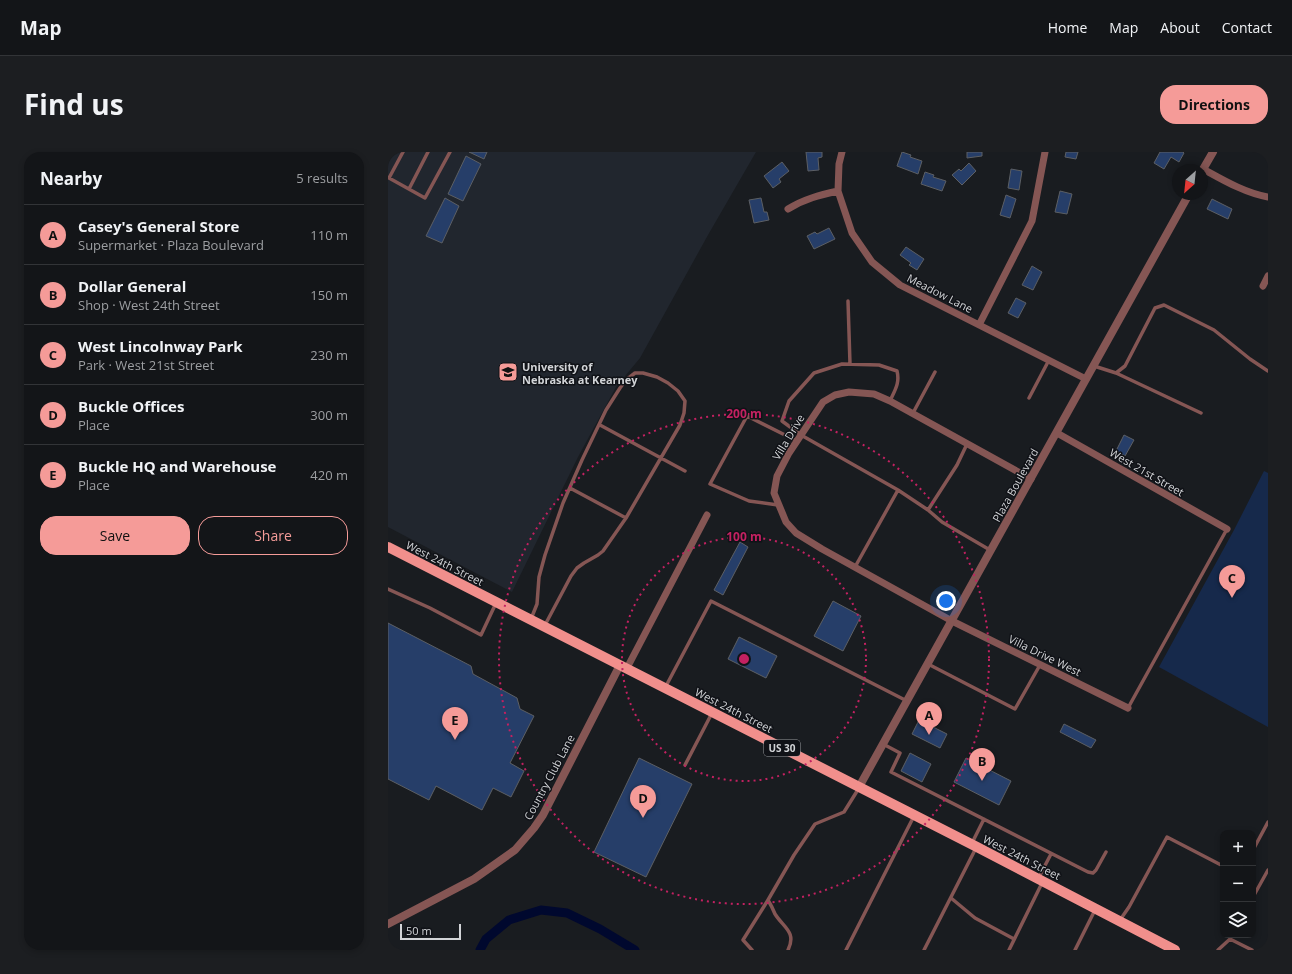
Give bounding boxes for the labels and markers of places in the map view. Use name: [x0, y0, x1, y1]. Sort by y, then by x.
place label: University of Nebraska at Kearney: [522, 359, 638, 387]
school or university icon: University of Nebraska at Kearney: [497, 361, 519, 383]
pin: C: [1219, 565, 1245, 598]
centre of rings: [737, 652, 751, 666]
pin: A: [916, 702, 942, 735]
pin: E: [442, 707, 468, 740]
pin: B: [969, 748, 995, 781]
pin: D: [630, 785, 656, 818]

